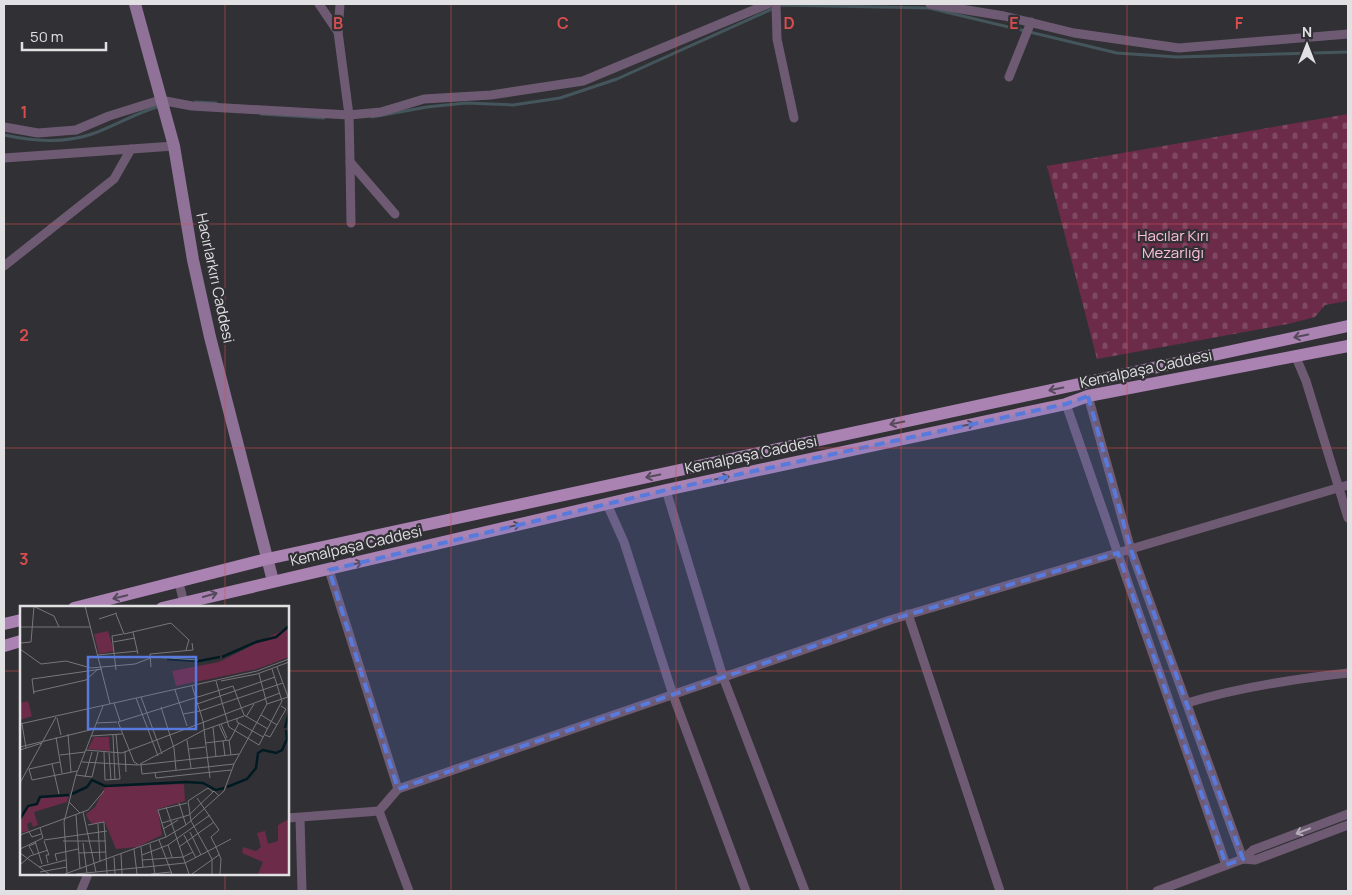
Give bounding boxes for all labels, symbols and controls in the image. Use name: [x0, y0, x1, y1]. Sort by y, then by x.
text: B: [333, 12, 343, 34]
text: C: [557, 12, 569, 34]
text: D: [783, 12, 795, 34]
text: E: [1009, 12, 1019, 34]
text: F: [1235, 12, 1244, 34]
scale bar: [22, 20, 106, 52]
north arrow: [1282, 20, 1332, 70]
text: N: [1302, 22, 1312, 41]
text: 50 m: [30, 26, 64, 47]
text: 1: [20, 101, 28, 123]
street label: Hacırlarkırı Caddesi: [191, 211, 240, 345]
park label: Hacılar Kırı Mezarlığı: [1137, 225, 1209, 263]
text: 2: [19, 324, 29, 346]
one-way arrow: [1293, 332, 1309, 341]
street label: Kemalpaşa Caddesi: [1078, 344, 1214, 393]
one-way arrow: [1049, 385, 1065, 394]
one-way arrow: [890, 419, 906, 428]
one-way arrow: [958, 420, 974, 429]
street label: Kemalpaşa Caddesi: [683, 430, 819, 479]
one-way arrow: [645, 471, 661, 481]
one-way arrow: [714, 473, 730, 482]
street label: Kemalpaşa Caddesi: [288, 520, 424, 571]
one-way arrow: [504, 521, 520, 530]
text: 3: [19, 548, 29, 570]
one-way arrow: [346, 559, 362, 568]
one-way arrow: [201, 590, 217, 600]
one-way arrow: [112, 593, 128, 602]
inset map: [20, 606, 289, 875]
one-way arrow: [1295, 827, 1311, 836]

